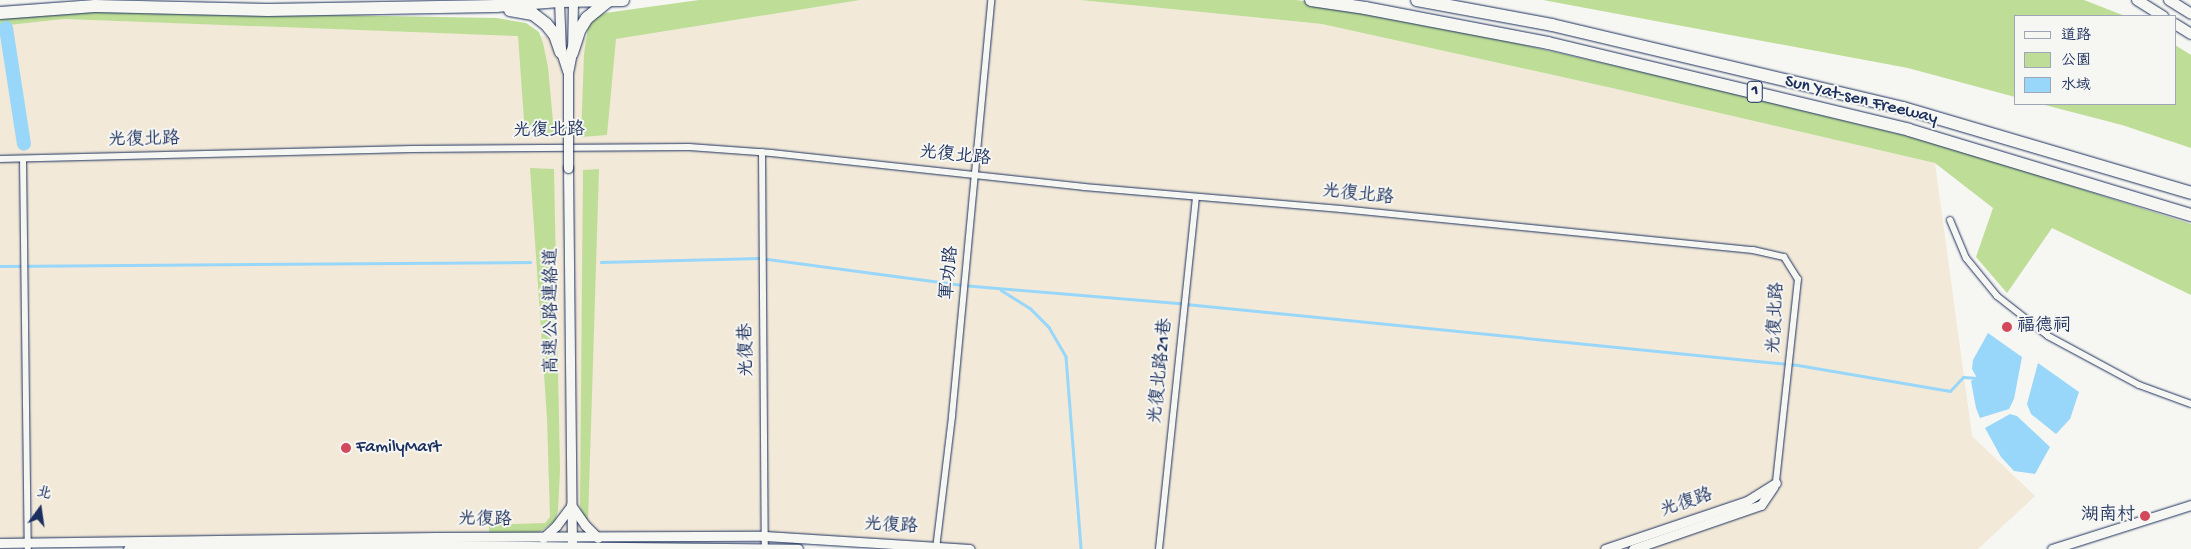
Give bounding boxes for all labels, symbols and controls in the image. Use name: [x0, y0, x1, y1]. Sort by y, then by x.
legend: [2014, 15, 2176, 105]
text: 道路: [2061, 27, 2091, 45]
text: 公園: [2061, 52, 2091, 70]
street label: Sun Yat-sen Freeway: [1782, 72, 1940, 130]
text: 水域: [2061, 77, 2091, 95]
road number: 1: [1746, 78, 1764, 105]
street label: 光復北路: [513, 121, 585, 143]
street label: 光復北路: [108, 130, 180, 152]
street label: 光復北路: [918, 142, 992, 172]
street label: 光復北路: [1321, 181, 1395, 211]
street label: 軍功路: [938, 245, 964, 301]
street label: 高速公路連絡道: [542, 248, 564, 374]
street label: 光復北路: [1764, 281, 1790, 355]
place label: 福德祠: [2017, 316, 2071, 338]
street label: 光復北路21巷: [1146, 317, 1178, 425]
marker: 福德祠: [2001, 321, 2013, 333]
street label: 光復巷: [737, 323, 759, 377]
place label: FamilyMart: [356, 437, 441, 459]
marker: FamilyMart: [340, 442, 352, 454]
north arrow: [15, 484, 65, 534]
text: 北: [35, 484, 53, 504]
street label: 光復路: [1658, 485, 1716, 523]
place label: 湖南村: [2081, 505, 2135, 527]
street label: 光復路: [458, 510, 512, 532]
marker: 湖南村: [2139, 510, 2151, 522]
street label: 光復路: [863, 515, 919, 539]

